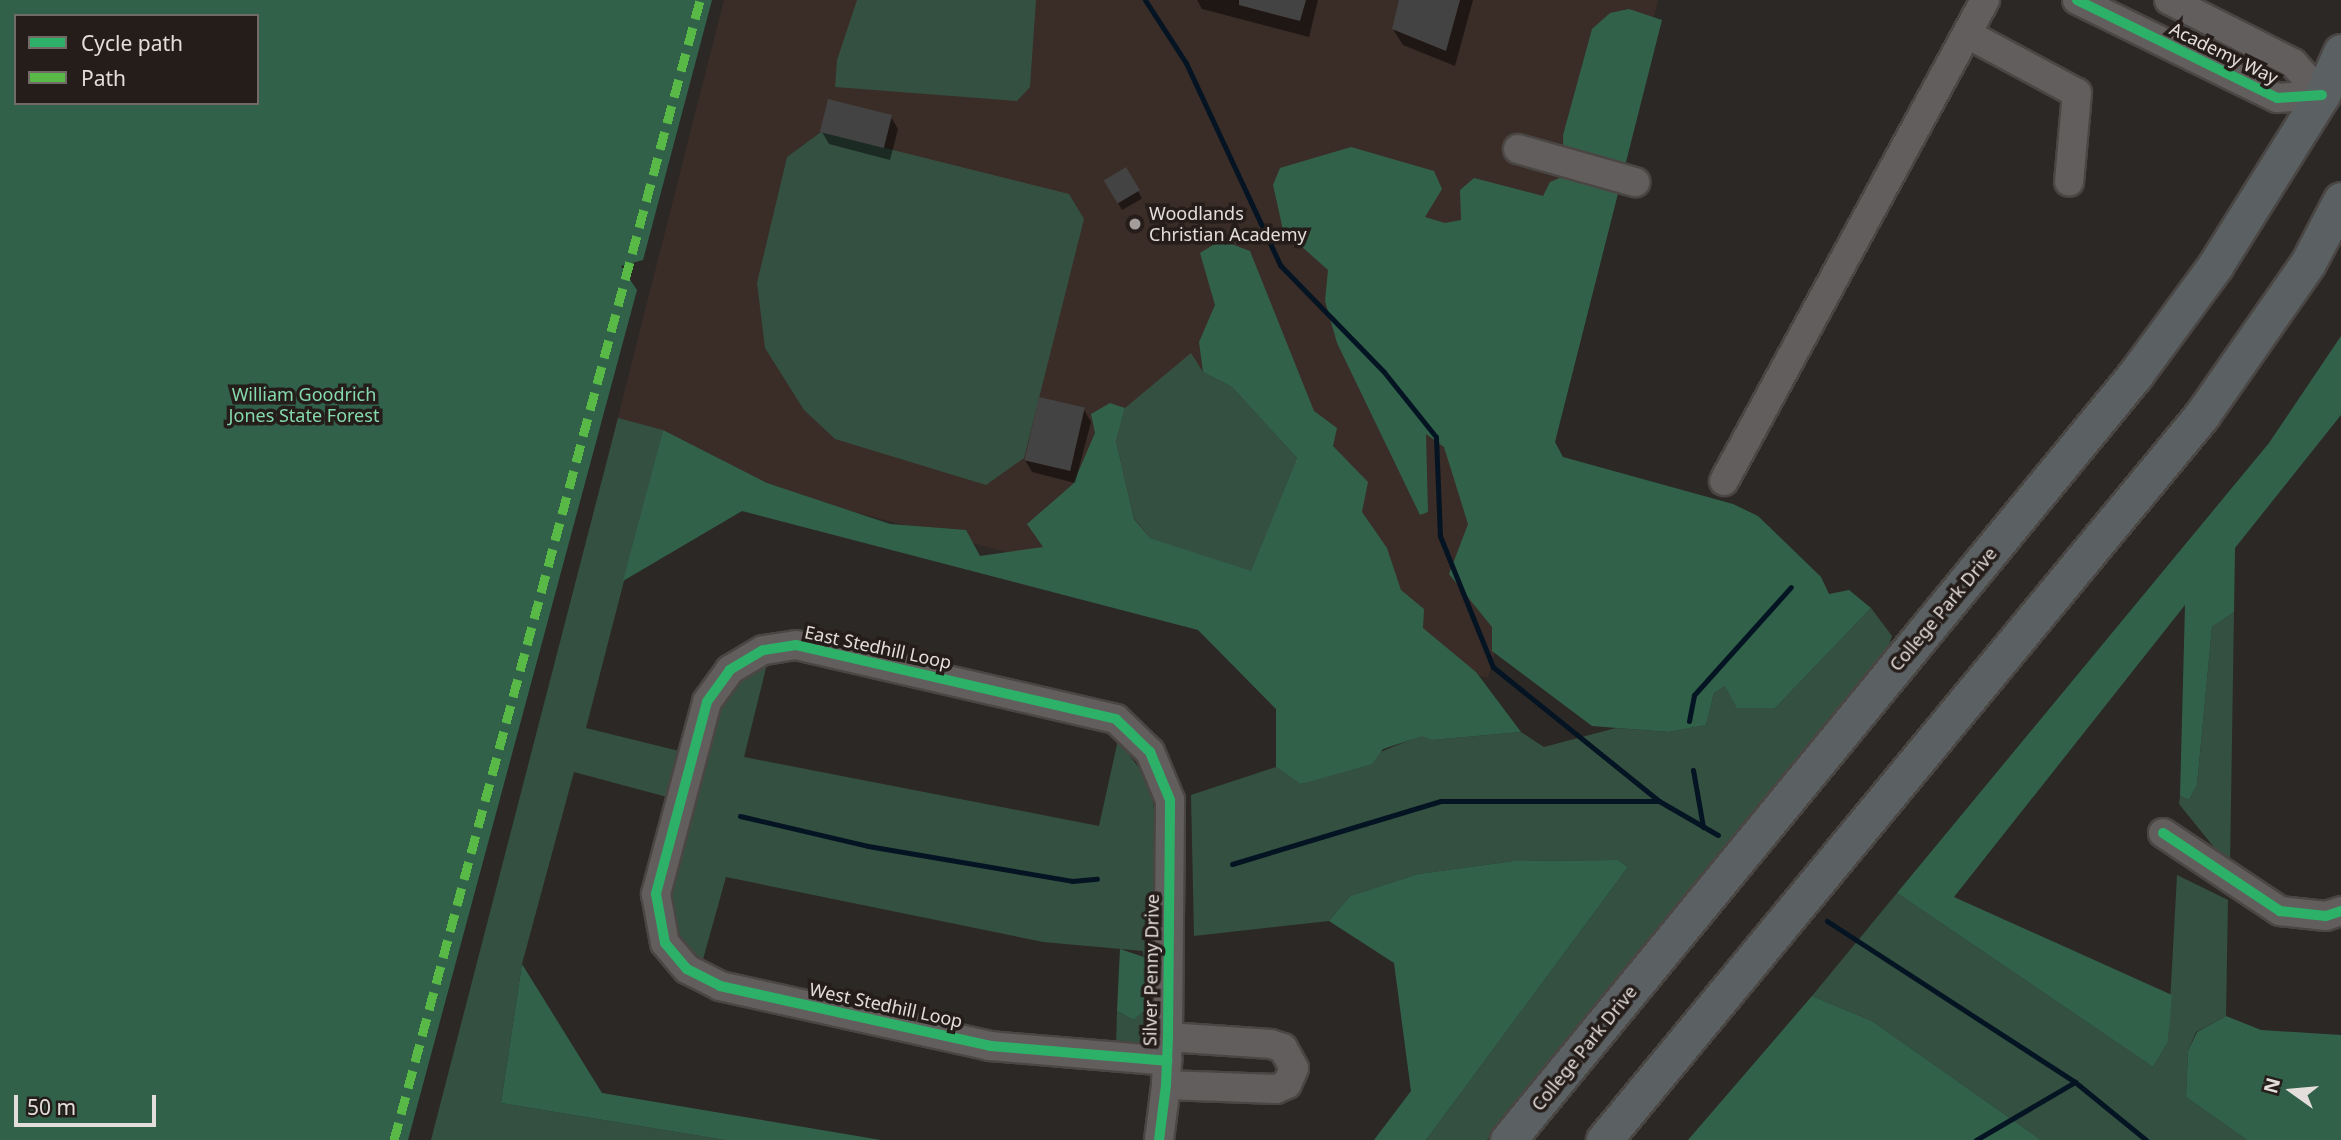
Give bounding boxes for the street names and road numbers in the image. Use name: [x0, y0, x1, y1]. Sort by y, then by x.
street label: Academy Way: [2166, 17, 2282, 89]
street label: College Park Drive: [1885, 543, 2001, 675]
street label: East Stedhill Loop: [803, 621, 953, 673]
street label: Silver Penny Drive: [1139, 894, 1163, 1046]
street label: West Stedhill Loop: [807, 978, 965, 1032]
street label: College Park Drive: [1527, 981, 1641, 1115]

